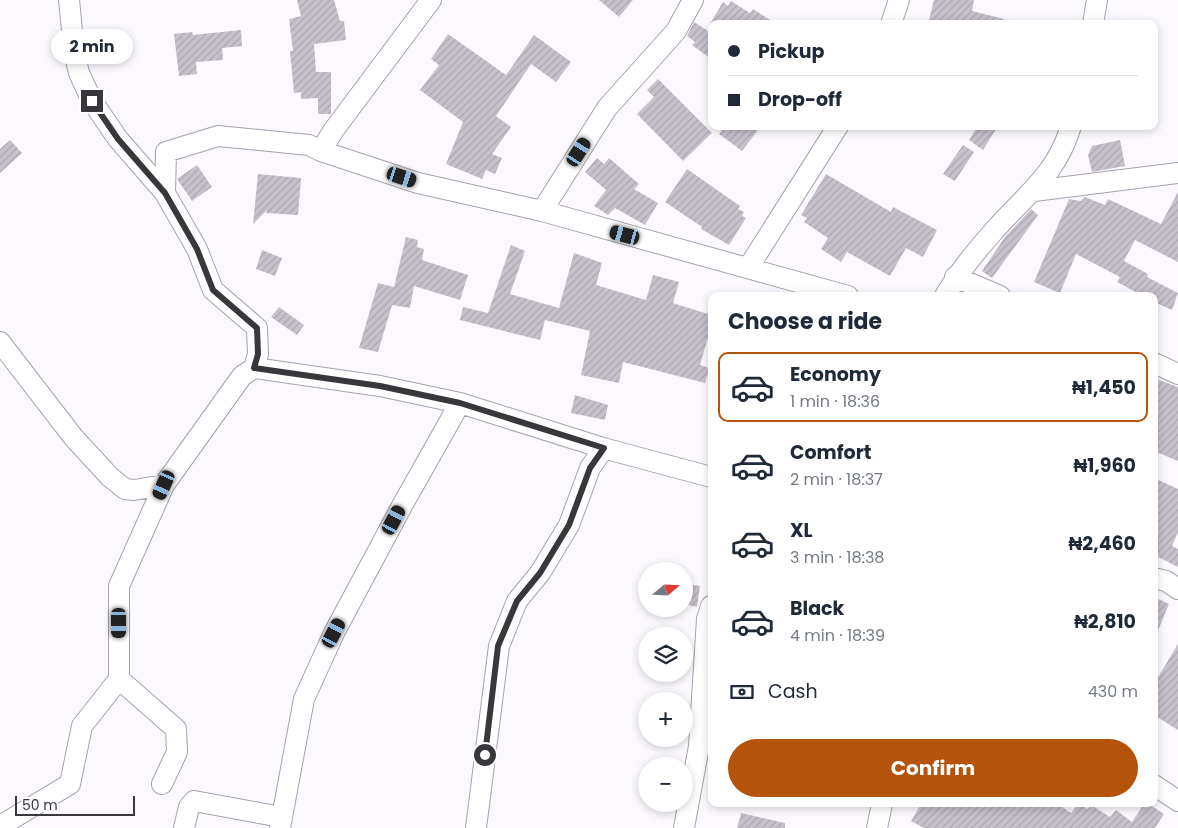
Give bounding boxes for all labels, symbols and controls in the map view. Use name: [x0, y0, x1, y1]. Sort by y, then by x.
callout: 2 min: [51, 28, 133, 64]
text: 2 min: [70, 35, 114, 58]
text: Pickup: [758, 38, 824, 65]
text: Drop-off: [758, 86, 842, 113]
route end: [81, 90, 103, 112]
car: [564, 135, 593, 169]
car: [385, 165, 418, 189]
car: [608, 224, 641, 246]
text: Choose a ride: [728, 306, 882, 337]
text: Economy: [790, 361, 881, 388]
icon: car: [730, 365, 775, 410]
text: ₦1,450: [1072, 374, 1136, 401]
text: 1 min · 18:36: [790, 390, 880, 413]
text: Comfort: [790, 439, 872, 466]
icon: car: [730, 443, 775, 488]
text: ₦1,960: [1074, 452, 1136, 479]
car: [151, 468, 176, 502]
text: 2 min · 18:37: [790, 468, 883, 491]
car: [380, 503, 407, 537]
text: XL: [790, 517, 813, 544]
icon: car: [730, 521, 775, 566]
text: ₦2,460: [1069, 530, 1136, 557]
text: 3 min · 18:38: [790, 546, 884, 569]
north arrow: [638, 562, 692, 618]
map controls: [638, 562, 693, 812]
text: Black: [790, 595, 844, 622]
icon: car: [730, 599, 775, 644]
car: [111, 608, 126, 638]
text: ₦2,810: [1074, 608, 1136, 635]
car: [320, 616, 347, 650]
text: 4 min · 18:39: [790, 624, 885, 647]
button: layers: [638, 627, 693, 682]
icon: cash: [728, 678, 756, 706]
text: Cash: [768, 678, 818, 705]
text: 430 m: [1088, 680, 1138, 703]
button: +: [638, 692, 693, 747]
button: Confirm: [728, 739, 1138, 797]
route start: [474, 744, 496, 766]
button: −: [638, 757, 693, 812]
scale bar: [15, 793, 135, 816]
text: 50 m: [22, 795, 58, 815]

